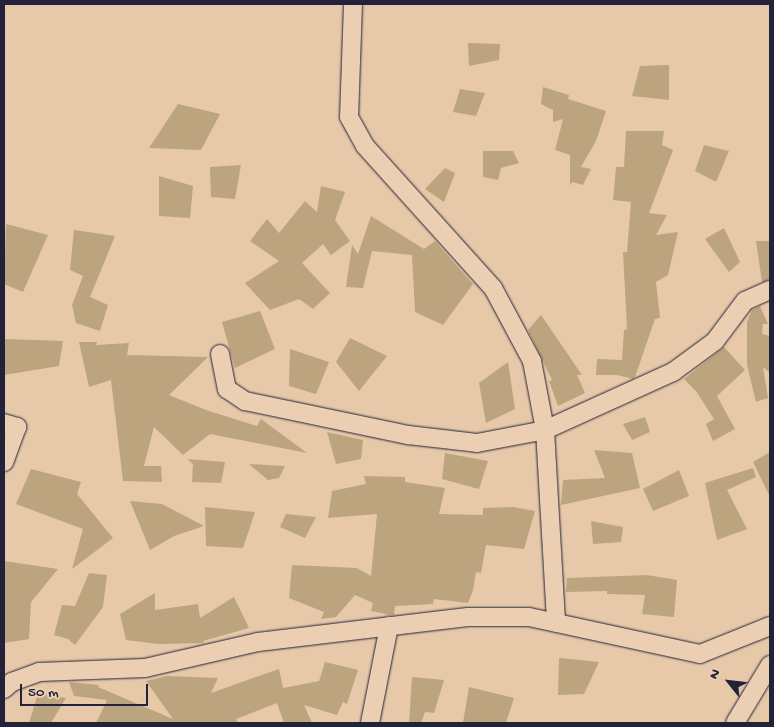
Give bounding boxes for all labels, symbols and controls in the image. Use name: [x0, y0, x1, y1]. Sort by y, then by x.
north arrow: [704, 657, 754, 707]
text: N: [706, 666, 725, 683]
scale bar: [22, 674, 150, 706]
text: 50 m: [28, 684, 59, 702]

